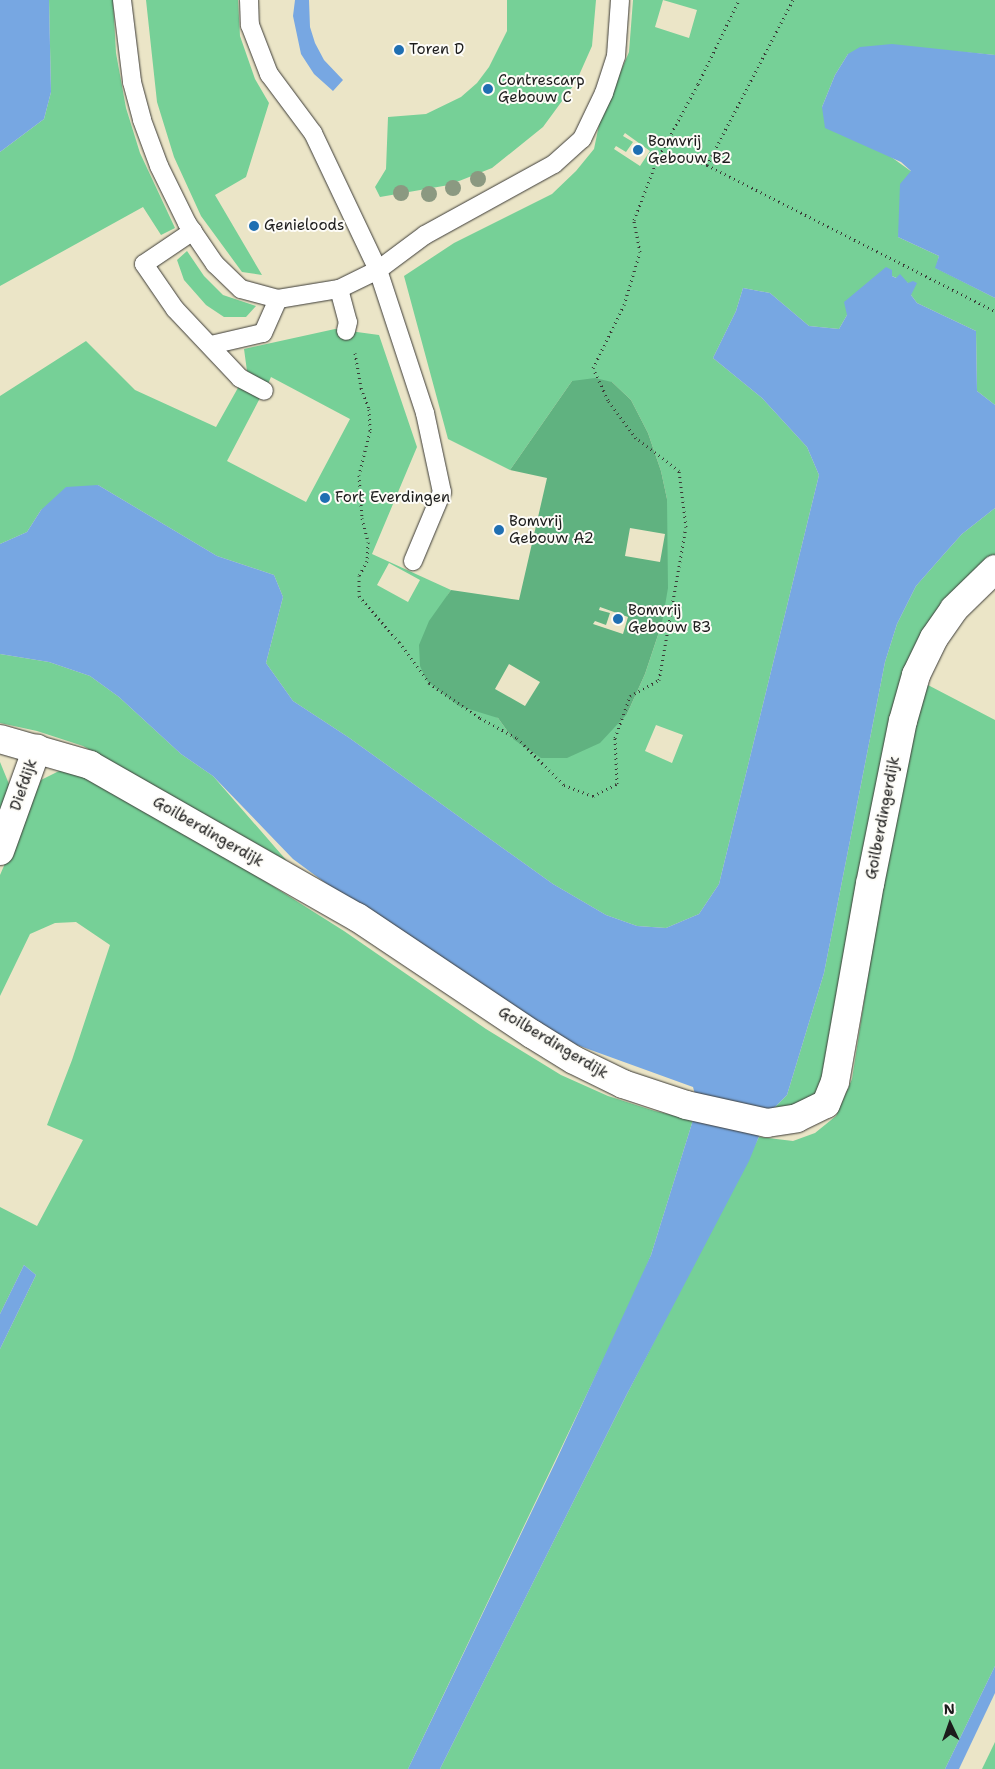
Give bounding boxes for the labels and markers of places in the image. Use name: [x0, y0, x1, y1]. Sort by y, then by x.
place label: Toren D: [409, 41, 464, 59]
marker: Toren D: [393, 44, 405, 56]
place label: Contrescarp Gebouw C: [498, 71, 585, 106]
marker: Contrescarp Gebouw C: [482, 83, 494, 95]
place label: Bomvrij Gebouw B2: [648, 132, 731, 167]
marker: Bomvrij Gebouw B2: [632, 144, 644, 156]
place label: Genieloods: [264, 217, 344, 235]
marker: Genieloods: [248, 220, 260, 232]
place label: Fort Everdingen: [335, 489, 450, 507]
marker: Fort Everdingen: [319, 492, 331, 504]
place label: Bomvrij Gebouw A2: [509, 512, 594, 547]
marker: Bomvrij Gebouw A2: [493, 524, 505, 536]
place label: Bomvrij Gebouw B3: [628, 601, 711, 636]
marker: Bomvrij Gebouw B3: [612, 613, 624, 625]

